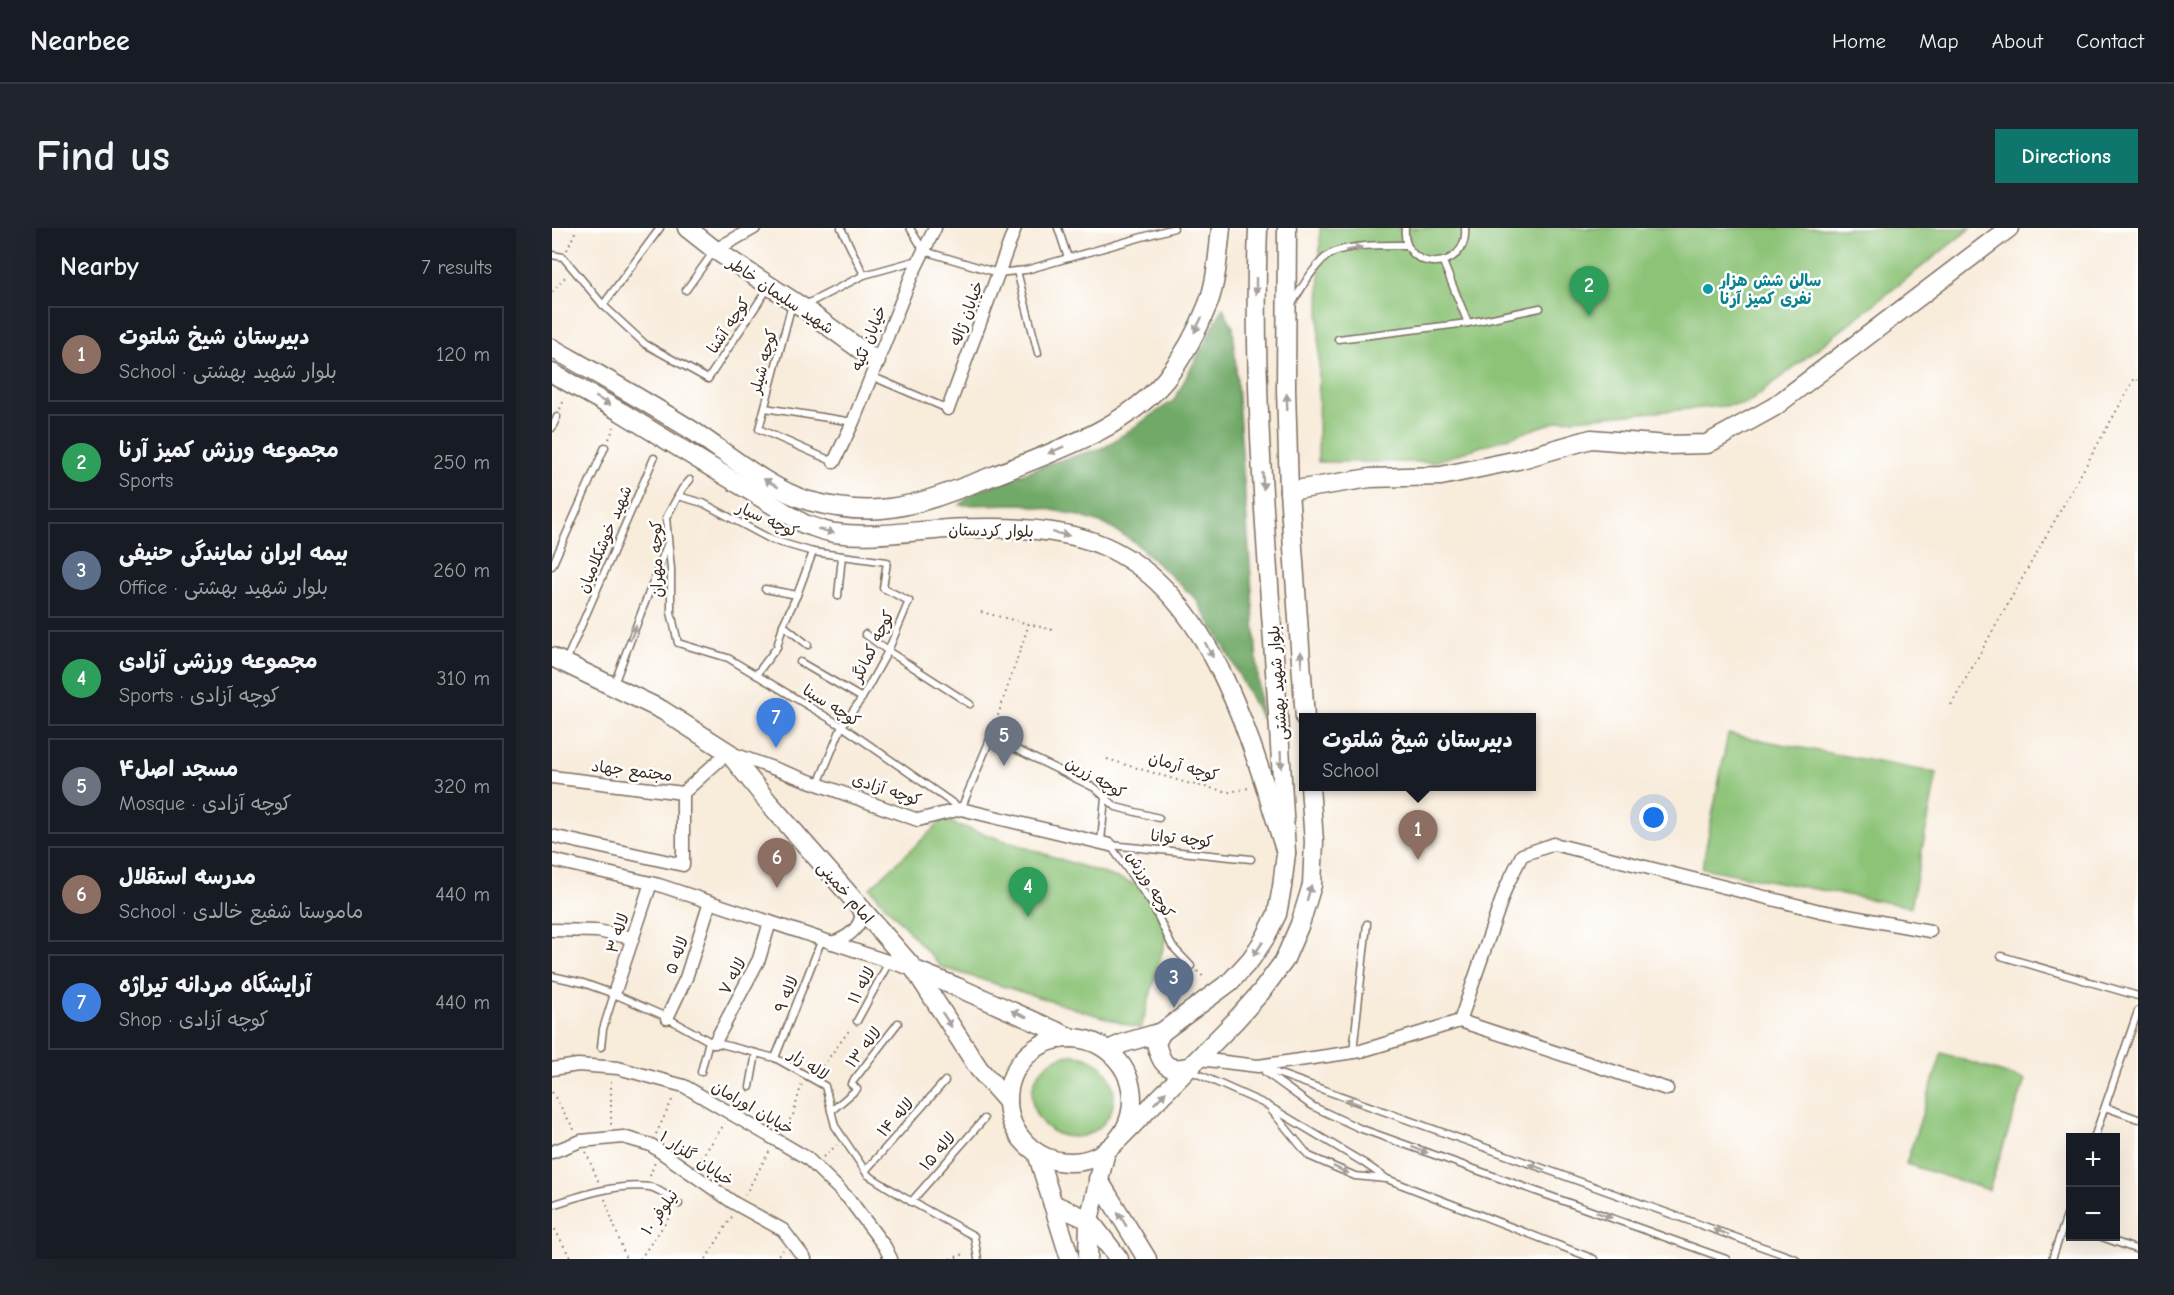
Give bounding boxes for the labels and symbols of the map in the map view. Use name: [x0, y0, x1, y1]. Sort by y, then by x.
one-way arrow: [1344, 243, 1363, 253]
street label: شهید سلیمان خاطر: [722, 253, 837, 338]
pin: 2: [1570, 266, 1608, 316]
place label: سالن شش هزار نفری کمیز آرنا: [1718, 272, 1821, 308]
one-way arrow: [1251, 277, 1261, 296]
street label: خیابان ژاله: [946, 278, 988, 348]
marker: سالن شش هزار نفری کمیز آرنا: [1701, 282, 1715, 296]
street label: کوچه آشنا: [704, 294, 755, 357]
street label: خیابان تکیه: [848, 303, 890, 374]
one-way arrow: [1193, 316, 1202, 333]
street label: کوچه شیلر: [746, 327, 782, 398]
one-way arrow: [1282, 392, 1291, 411]
one-way arrow: [595, 396, 611, 407]
one-way arrow: [1046, 445, 1064, 455]
one-way arrow: [1258, 472, 1268, 491]
one-way arrow: [763, 478, 780, 488]
street label: شهید خوشکلامیان: [574, 483, 637, 596]
street label: کوچه سیار: [732, 498, 801, 542]
street label: کوچه مهران: [647, 520, 668, 598]
street label: بلوار کردستان: [948, 521, 1034, 542]
one-way arrow: [816, 526, 835, 536]
one-way arrow: [1052, 530, 1071, 539]
street label: کوچه کمانگر: [846, 607, 899, 687]
one-way arrow: [629, 623, 639, 641]
street label: بلوار شهید بهشتی: [1265, 625, 1292, 741]
one-way arrow: [1204, 642, 1214, 659]
one-way arrow: [1297, 650, 1306, 669]
street label: کوچه سینا: [799, 681, 864, 731]
pin: 7: [756, 698, 796, 748]
pin: 5: [984, 716, 1024, 766]
street label: کوچه آرمان: [1147, 749, 1221, 786]
one-way arrow: [1277, 750, 1286, 769]
street label: کوچه زرین: [1062, 753, 1129, 803]
street label: مجتمع جهاد: [590, 757, 674, 787]
street label: کوچه آزادی: [849, 770, 924, 811]
your location: [1639, 803, 1668, 832]
pin: 1: [1398, 810, 1438, 860]
street label: کوچه توانا: [1150, 827, 1214, 852]
pin: 6: [758, 838, 796, 888]
street label: کوچه ورزش: [1122, 848, 1178, 922]
street label: امام خمینی: [811, 858, 877, 929]
pin: 4: [1008, 868, 1048, 917]
one-way arrow: [1305, 884, 1314, 902]
street label: لاله ۳: [603, 911, 633, 956]
street label: لاله ۵: [662, 934, 692, 977]
one-way arrow: [1252, 940, 1263, 957]
street label: لاله ۷: [716, 955, 750, 998]
pin: 3: [1154, 958, 1194, 1008]
street label: لاله ۱۱: [845, 964, 879, 1007]
street label: لاله ۹: [772, 973, 802, 1015]
one-way arrow: [1010, 1009, 1028, 1018]
one-way arrow: [941, 1011, 952, 1028]
street label: لاله ۱۳: [842, 1024, 885, 1072]
street label: لاله زار: [783, 1044, 832, 1084]
street label: خیابان اورامان: [709, 1077, 796, 1138]
one-way arrow: [1152, 1092, 1166, 1106]
street label: لاله ۱۴: [874, 1095, 918, 1141]
one-way arrow: [1344, 1096, 1362, 1106]
street label: خیابان گلزار ۱: [656, 1127, 737, 1190]
street label: لاله ۱۵: [916, 1129, 959, 1174]
one-way arrow: [1411, 1145, 1429, 1155]
one-way arrow: [1528, 1162, 1546, 1172]
one-way arrow: [1333, 1166, 1350, 1175]
street label: نیلوفر ۱۰: [638, 1186, 683, 1239]
one-way arrow: [1117, 1211, 1128, 1227]
one-way arrow: [1595, 1211, 1613, 1221]
one-way arrow: [1712, 1227, 1730, 1237]

